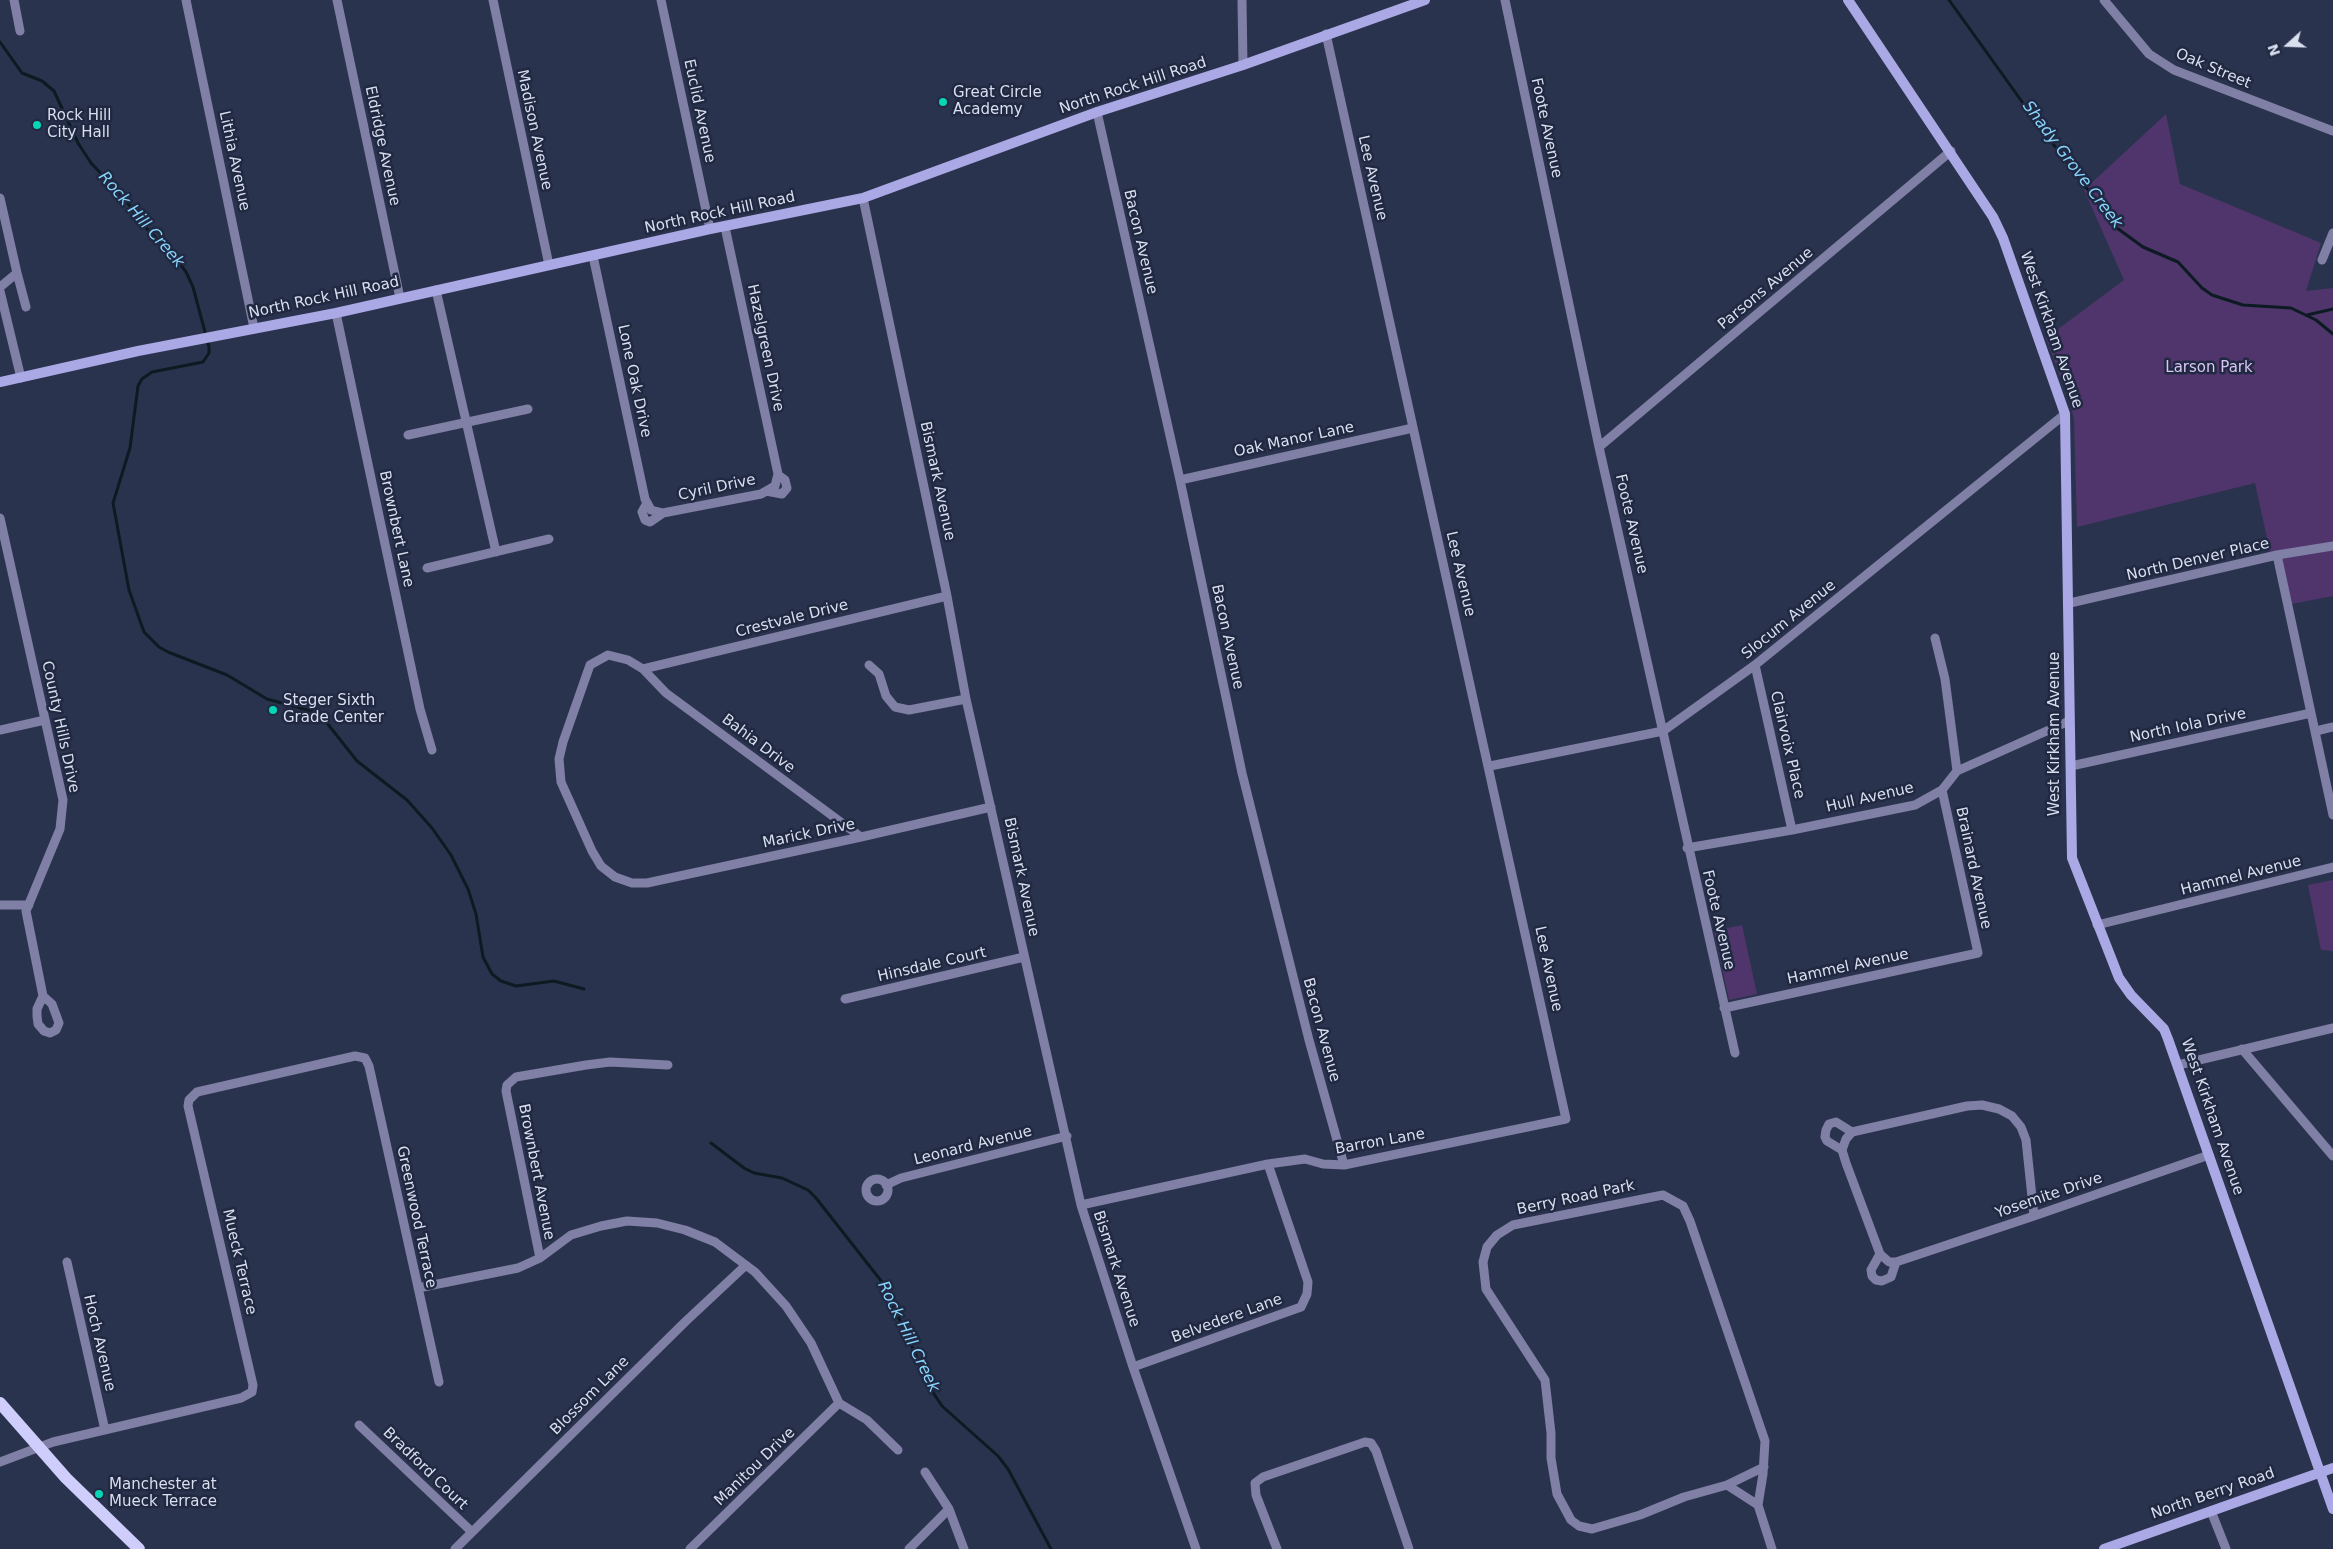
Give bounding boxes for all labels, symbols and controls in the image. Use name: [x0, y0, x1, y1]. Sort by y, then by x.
north arrow: [2263, 20, 2313, 70]
text: N: [2264, 42, 2283, 58]
street label: Oak Street: [2173, 45, 2253, 93]
street label: North Rock Hill Road: [1057, 54, 1209, 118]
street label: Euclid Avenue: [679, 57, 719, 165]
street label: Madison Avenue: [512, 68, 556, 192]
street label: Foote Avenue: [1527, 76, 1565, 180]
street label: Eldridge Avenue: [360, 84, 404, 208]
place label: Great Circle Academy: [953, 84, 1042, 119]
marker: Great Circle Academy: [937, 96, 949, 108]
water label: Shady Grove Creek: [2018, 97, 2126, 233]
place label: Rock Hill City Hall: [47, 107, 111, 142]
street label: Lithia Avenue: [215, 109, 253, 213]
marker: Rock Hill City Hall: [31, 119, 43, 131]
street label: Lee Avenue: [1353, 134, 1391, 222]
water label: Rock Hill Creek: [94, 168, 188, 272]
street label: North Rock Hill Road: [643, 188, 797, 238]
street label: Bacon Avenue: [1119, 188, 1161, 296]
street label: Parsons Avenue: [1715, 244, 1817, 334]
street label: West Kirkham Avenue: [2016, 249, 2086, 411]
street label: North Rock Hill Road: [247, 273, 401, 323]
street label: Hazelgreen Drive: [743, 283, 787, 413]
street label: Lone Oak Drive: [613, 323, 655, 439]
park label: Larson Park: [2165, 359, 2253, 377]
street label: Oak Manor Lane: [1232, 418, 1356, 462]
street label: Bismark Avenue: [916, 420, 958, 542]
street label: Brownbert Lane: [375, 469, 417, 589]
street label: Cyril Drive: [677, 471, 757, 505]
street label: Foote Avenue: [1611, 472, 1651, 576]
street label: Lee Avenue: [1441, 530, 1479, 618]
street label: North Denver Place: [2125, 535, 2271, 585]
street label: Slocum Avenue: [1738, 577, 1840, 663]
street label: Bacon Avenue: [1207, 583, 1247, 691]
street label: Crestvale Drive: [734, 596, 850, 642]
street label: West Kirkham Avenue: [2046, 652, 2064, 816]
street label: County Hills Drive: [37, 659, 83, 795]
street label: Clairvoix Place: [1766, 689, 1808, 801]
place label: Steger Sixth Grade Center: [283, 692, 384, 727]
marker: Steger Sixth Grade Center: [267, 704, 279, 716]
street label: North Iola Drive: [2128, 705, 2248, 747]
street label: Bahia Drive: [718, 711, 798, 777]
street label: Hull Avenue: [1824, 779, 1916, 817]
street label: Brainard Avenue: [1951, 805, 1995, 931]
street label: Marick Drive: [761, 815, 857, 853]
street label: Bismark Avenue: [1000, 816, 1042, 938]
street label: Hammel Avenue: [2179, 852, 2303, 900]
street label: Foote Avenue: [1698, 868, 1738, 972]
street label: Lee Avenue: [1530, 925, 1566, 1013]
street label: Hinsdale Court: [876, 944, 988, 986]
street label: Hammel Avenue: [1786, 945, 1910, 989]
street label: Bacon Avenue: [1298, 976, 1344, 1084]
street label: West Kirkham Avenue: [2177, 1036, 2247, 1198]
street label: Brownbert Avenue: [514, 1102, 558, 1242]
street label: Leonard Avenue: [912, 1123, 1034, 1169]
street label: Barron Lane: [1334, 1125, 1426, 1159]
street label: Greenwood Terrace: [392, 1144, 440, 1290]
street label: Yosemite Drive: [1993, 1169, 2105, 1223]
street label: Berry Road Park: [1515, 1177, 1637, 1219]
street label: Mueck Terrace: [218, 1207, 260, 1317]
street label: Bismark Avenue: [1089, 1208, 1143, 1330]
water label: Rock Hill Creek: [873, 1278, 943, 1396]
street label: Belvedere Lane: [1169, 1291, 1285, 1347]
street label: Hoch Avenue: [79, 1293, 119, 1393]
street label: Blossom Lane: [547, 1353, 633, 1439]
street label: Bradford Court: [379, 1424, 471, 1514]
street label: Manitou Drive: [711, 1424, 799, 1510]
street label: North Berry Road: [2149, 1464, 2277, 1524]
place label: Manchester at Mueck Terrace: [109, 1476, 217, 1511]
marker: Manchester at Mueck Terrace: [93, 1488, 105, 1500]

